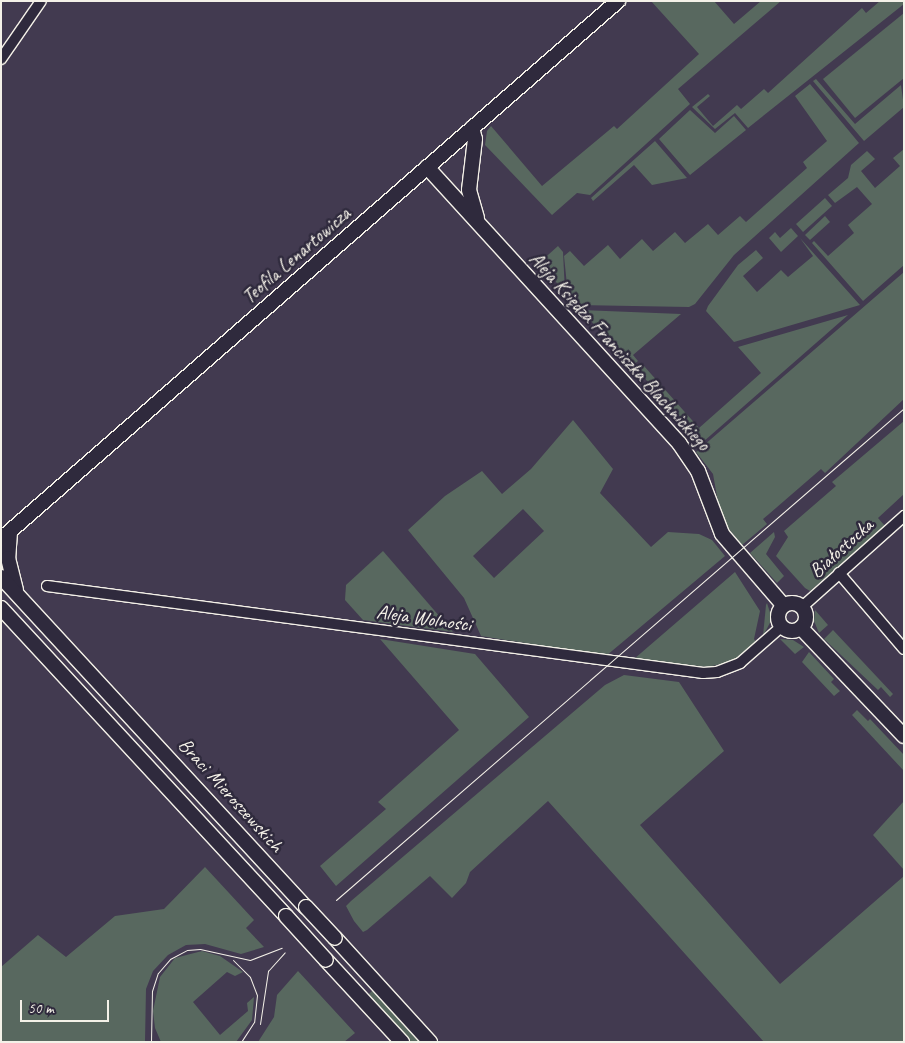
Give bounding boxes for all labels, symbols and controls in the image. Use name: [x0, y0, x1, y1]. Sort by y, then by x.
street label: Teofila Lenartowicza: [237, 202, 355, 308]
street label: Aleja Księdza Franciszka Blachnickiego: [524, 247, 716, 455]
street label: Białostocka: [804, 513, 878, 583]
street label: Aleja Wolności: [375, 599, 473, 637]
street label: Braci Mieroszewskich: [174, 733, 288, 857]
scale bar: [22, 990, 111, 1022]
text: 50 m: [28, 999, 54, 1018]

